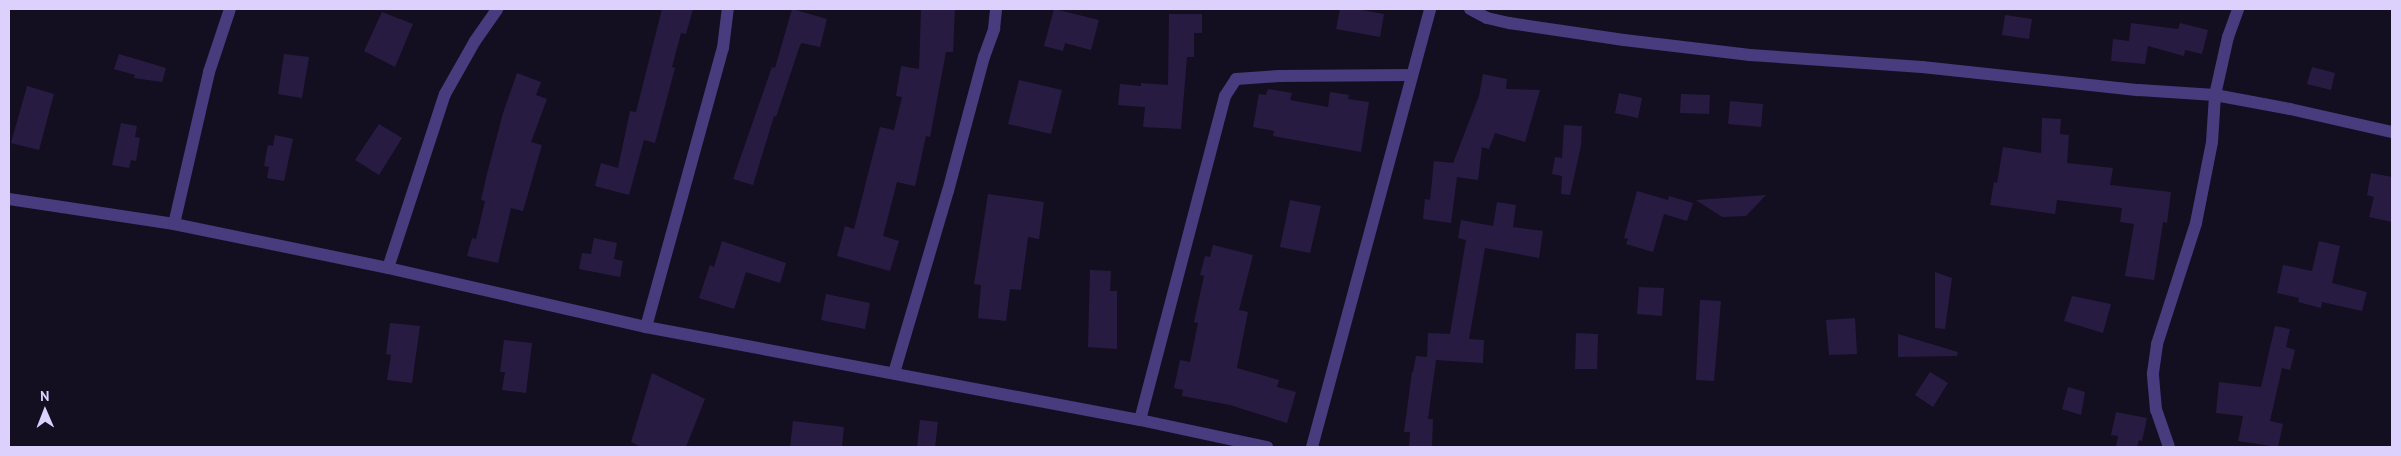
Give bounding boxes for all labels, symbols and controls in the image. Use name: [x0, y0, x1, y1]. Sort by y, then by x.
north arrow: [20, 386, 70, 436]
text: N: [40, 387, 49, 405]

